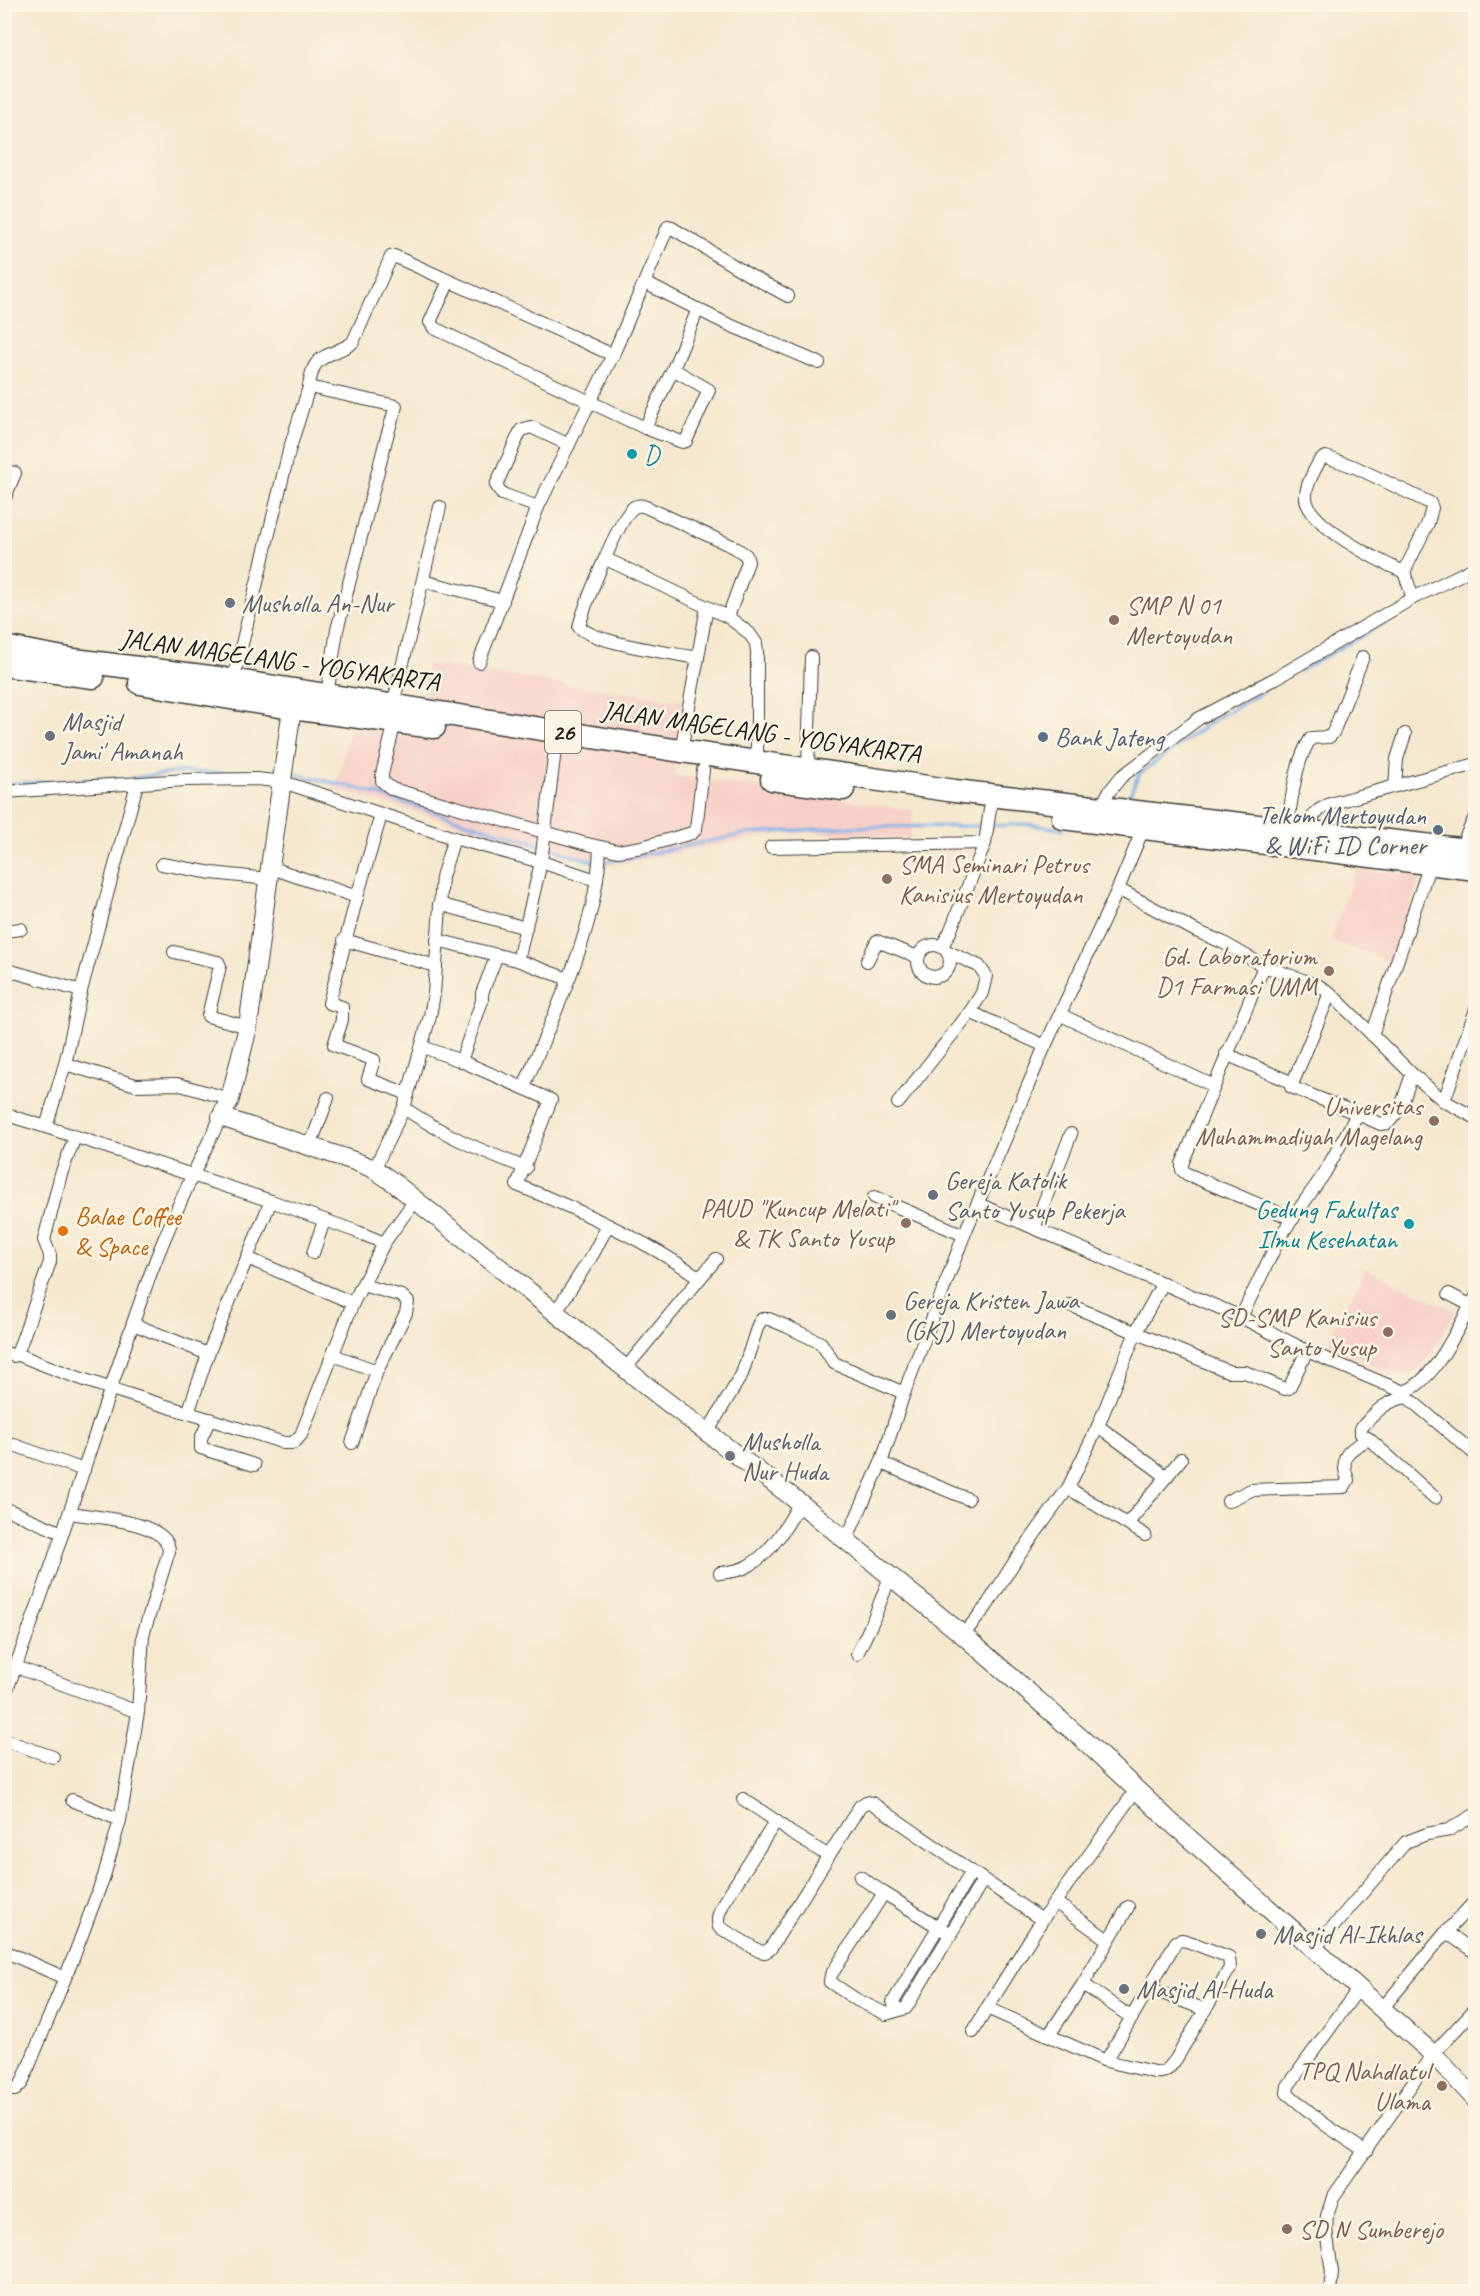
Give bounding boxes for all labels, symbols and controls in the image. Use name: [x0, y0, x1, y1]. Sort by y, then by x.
place label: D: [644, 438, 661, 471]
marker: D: [625, 447, 639, 461]
place label: Musholla An-Nur: [242, 587, 396, 620]
place label: SMP N 01 Mertoyudan: [1126, 589, 1232, 652]
marker: Musholla An-Nur: [223, 596, 237, 610]
marker: SMP N 01 Mertoyudan: [1107, 613, 1121, 627]
street label: JALAN MAGELANG - YOGYAKARTA: [117, 621, 443, 699]
street label: JALAN MAGELANG - YOGYAKARTA: [598, 693, 924, 771]
place label: Masjid Jami' Amanah: [60, 705, 184, 768]
road number: 26: [545, 711, 581, 753]
place label: Bank Jateng: [1055, 721, 1166, 754]
marker: Masjid Jami' Amanah: [43, 729, 57, 743]
marker: Bank Jateng: [1036, 730, 1050, 744]
place label: Telkom Mertoyudan & WiFi ID Corner: [1258, 799, 1429, 862]
marker: Telkom Mertoyudan & WiFi ID Corner: [1431, 823, 1445, 837]
place label: SMA Seminari Petrus Kanisius Mertoyudan: [899, 848, 1091, 911]
marker: SMA Seminari Petrus Kanisius Mertoyudan: [880, 872, 894, 886]
place label: Gd. Laboratorium D1 Farmasi UMM: [1156, 940, 1319, 1003]
marker: Gd. Laboratorium D1 Farmasi UMM: [1322, 964, 1336, 978]
place label: Universitas Muhammadiyah Magelang: [1195, 1090, 1424, 1153]
marker: Universitas Muhammadiyah Magelang: [1427, 1114, 1441, 1128]
place label: Gereja Katolik Santo Yusup Pekerja: [945, 1164, 1126, 1227]
marker: Gereja Katolik Santo Yusup Pekerja: [926, 1188, 940, 1202]
place label: PAUD "Kuncup Melati" & TK Santo Yusup: [700, 1192, 899, 1255]
place label: Gedung Fakultas Ilmu Kesehatan: [1255, 1193, 1399, 1256]
place label: Balae Coffee & Space: [75, 1200, 183, 1263]
marker: PAUD "Kuncup Melati" & TK Santo Yusup: [899, 1216, 913, 1230]
marker: Gedung Fakultas Ilmu Kesehatan: [1402, 1217, 1416, 1231]
marker: Balae Coffee & Space: [56, 1224, 70, 1238]
place label: Gereja Kristen Jawa (GKJ) Mertoyudan: [903, 1284, 1080, 1347]
place label: SD-SMP Kanisius Santo Yusup: [1218, 1301, 1378, 1364]
marker: Gereja Kristen Jawa (GKJ) Mertoyudan: [884, 1308, 898, 1322]
marker: SD-SMP Kanisius Santo Yusup: [1381, 1325, 1395, 1339]
place label: Musholla Nur Huda: [742, 1425, 830, 1488]
marker: Musholla Nur Huda: [723, 1449, 737, 1463]
place label: Masjid Al-Ikhlas: [1273, 1918, 1424, 1951]
marker: Masjid Al-Ikhlas: [1254, 1927, 1268, 1941]
place label: Masjid Al-Huda: [1136, 1973, 1274, 2006]
marker: Masjid Al-Huda: [1117, 1982, 1131, 1996]
place label: TPQ Nahdlatul Ulama: [1299, 2055, 1435, 2118]
marker: TPQ Nahdlatul Ulama: [1435, 2079, 1449, 2093]
place label: SD N Sumberejo: [1299, 2213, 1445, 2246]
marker: SD N Sumberejo: [1280, 2222, 1294, 2236]

